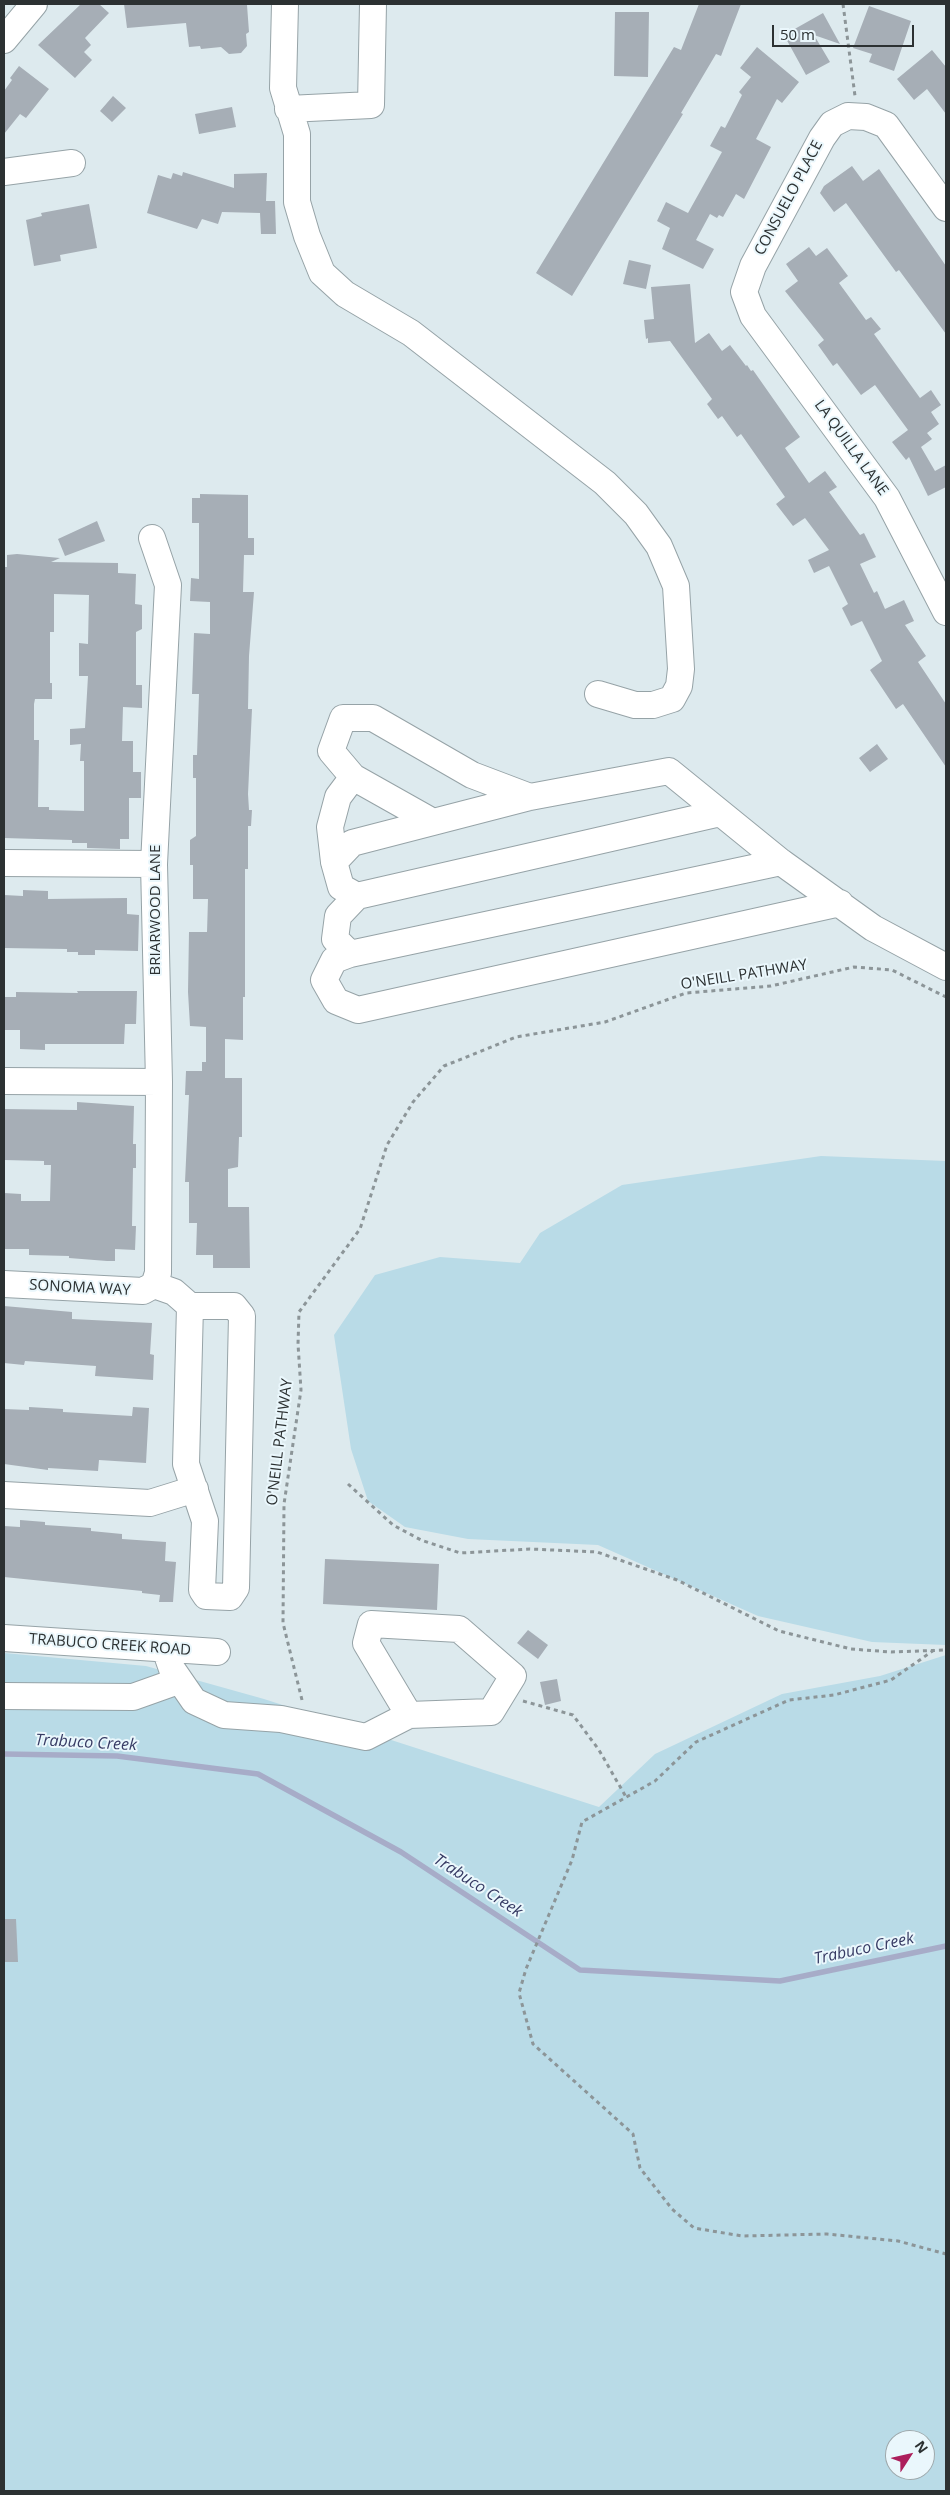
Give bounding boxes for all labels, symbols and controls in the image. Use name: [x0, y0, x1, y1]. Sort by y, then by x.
scale bar: [775, 15, 918, 47]
text: 50 m: [780, 24, 815, 44]
street label: CONSUELO PLACE: [751, 138, 827, 258]
street label: LA QUILLA LANE: [810, 397, 892, 499]
street label: BRIARWOOD LANE: [147, 845, 165, 975]
street label: O'NEILL PATHWAY: [679, 956, 809, 994]
street label: SONOMA WAY: [29, 1276, 131, 1300]
street label: O'NEILL PATHWAY: [263, 1377, 297, 1507]
street label: TRABUCO CREEK ROAD: [28, 1630, 192, 1660]
water label: Trabuco Creek: [35, 1731, 137, 1755]
water label: Trabuco Creek: [430, 1850, 526, 1922]
water label: Trabuco Creek: [812, 1929, 916, 1969]
north arrow: [885, 2430, 935, 2480]
text: N: [911, 2437, 933, 2457]

